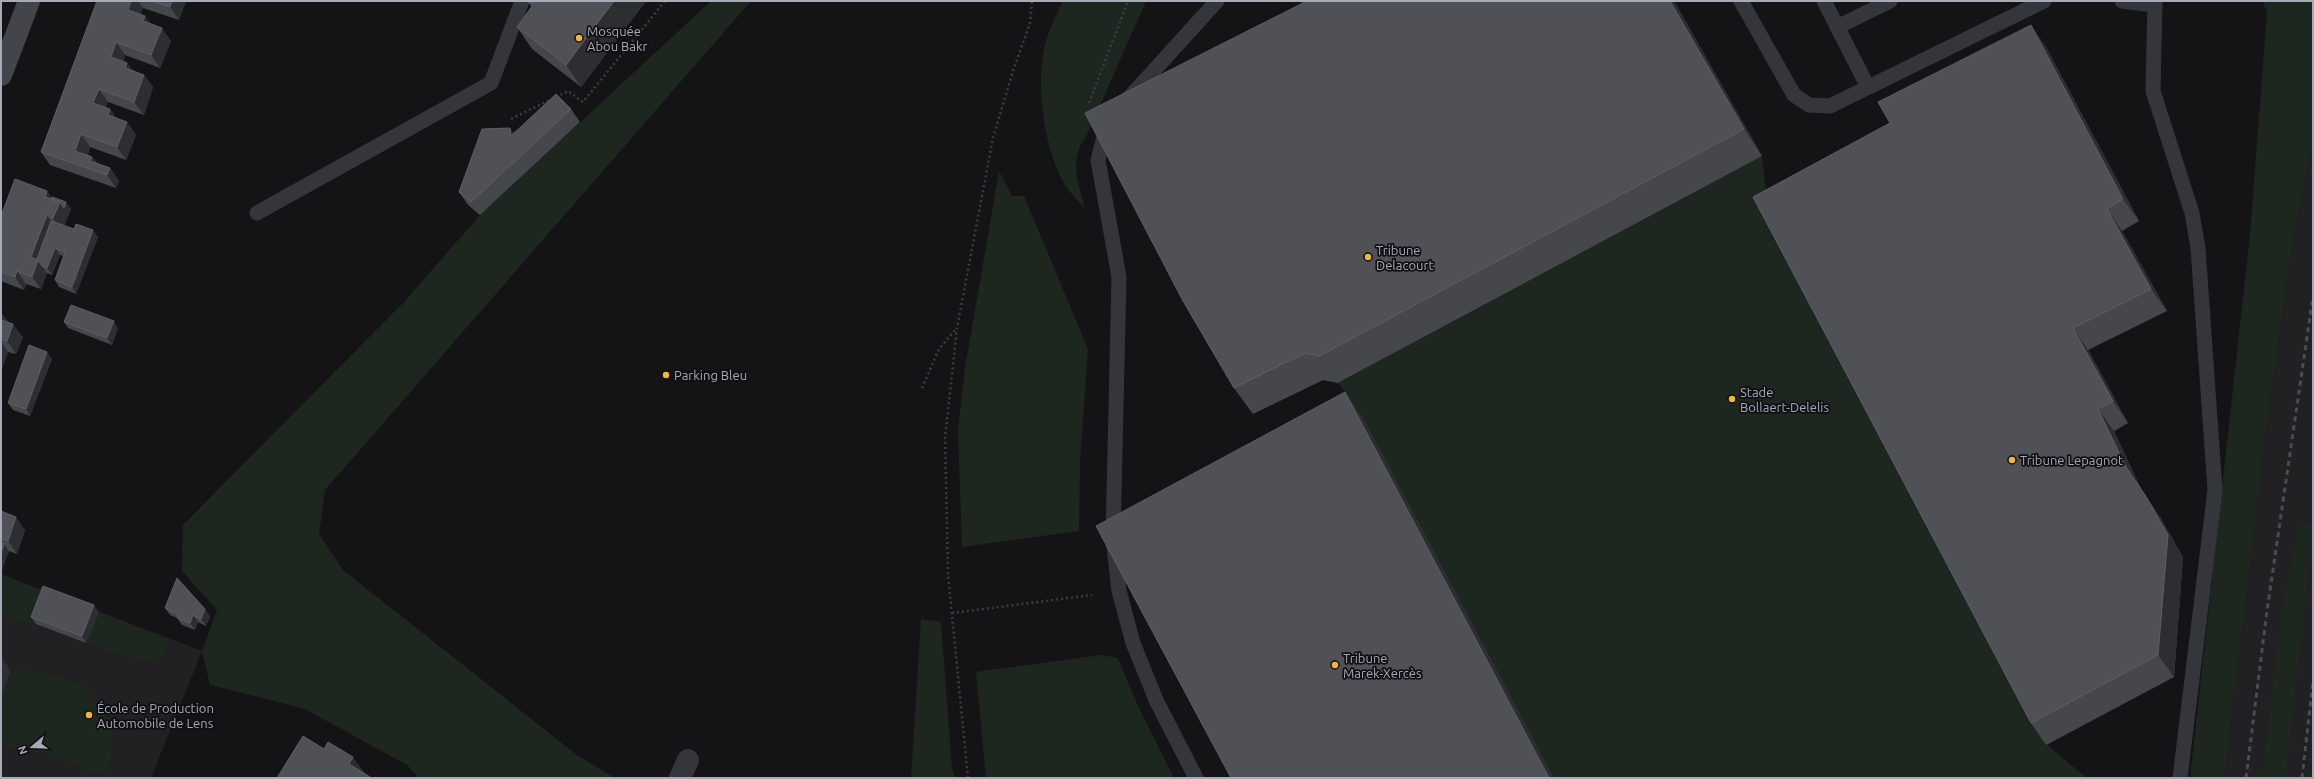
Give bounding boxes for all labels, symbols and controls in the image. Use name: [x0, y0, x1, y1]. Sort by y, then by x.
place label: Mosquée Abou Bakr: [587, 24, 648, 53]
marker: Mosquée Abou Bakr: [574, 33, 584, 43]
place label: Tribune Delacourt: [1376, 243, 1434, 272]
marker: Tribune Delacourt: [1363, 252, 1373, 262]
place label: Parking Bleu: [674, 368, 747, 382]
marker: Parking Bleu: [661, 370, 671, 380]
place label: Stade Bollaert-Delelis: [1740, 385, 1830, 414]
marker: Stade Bollaert-Delelis: [1727, 394, 1737, 404]
place label: Tribune Lepagnot: [2020, 453, 2123, 467]
marker: Tribune Lepagnot: [2007, 455, 2017, 465]
place label: Tribune Marek-Xercès: [1343, 651, 1422, 680]
marker: Tribune Marek-Xercès: [1330, 660, 1340, 670]
place label: École de Production Automobile de Lens: [97, 700, 214, 730]
marker: École de Production Automobile de Lens: [84, 710, 94, 720]
north arrow: [12, 727, 52, 767]
text: N: [16, 744, 30, 756]

